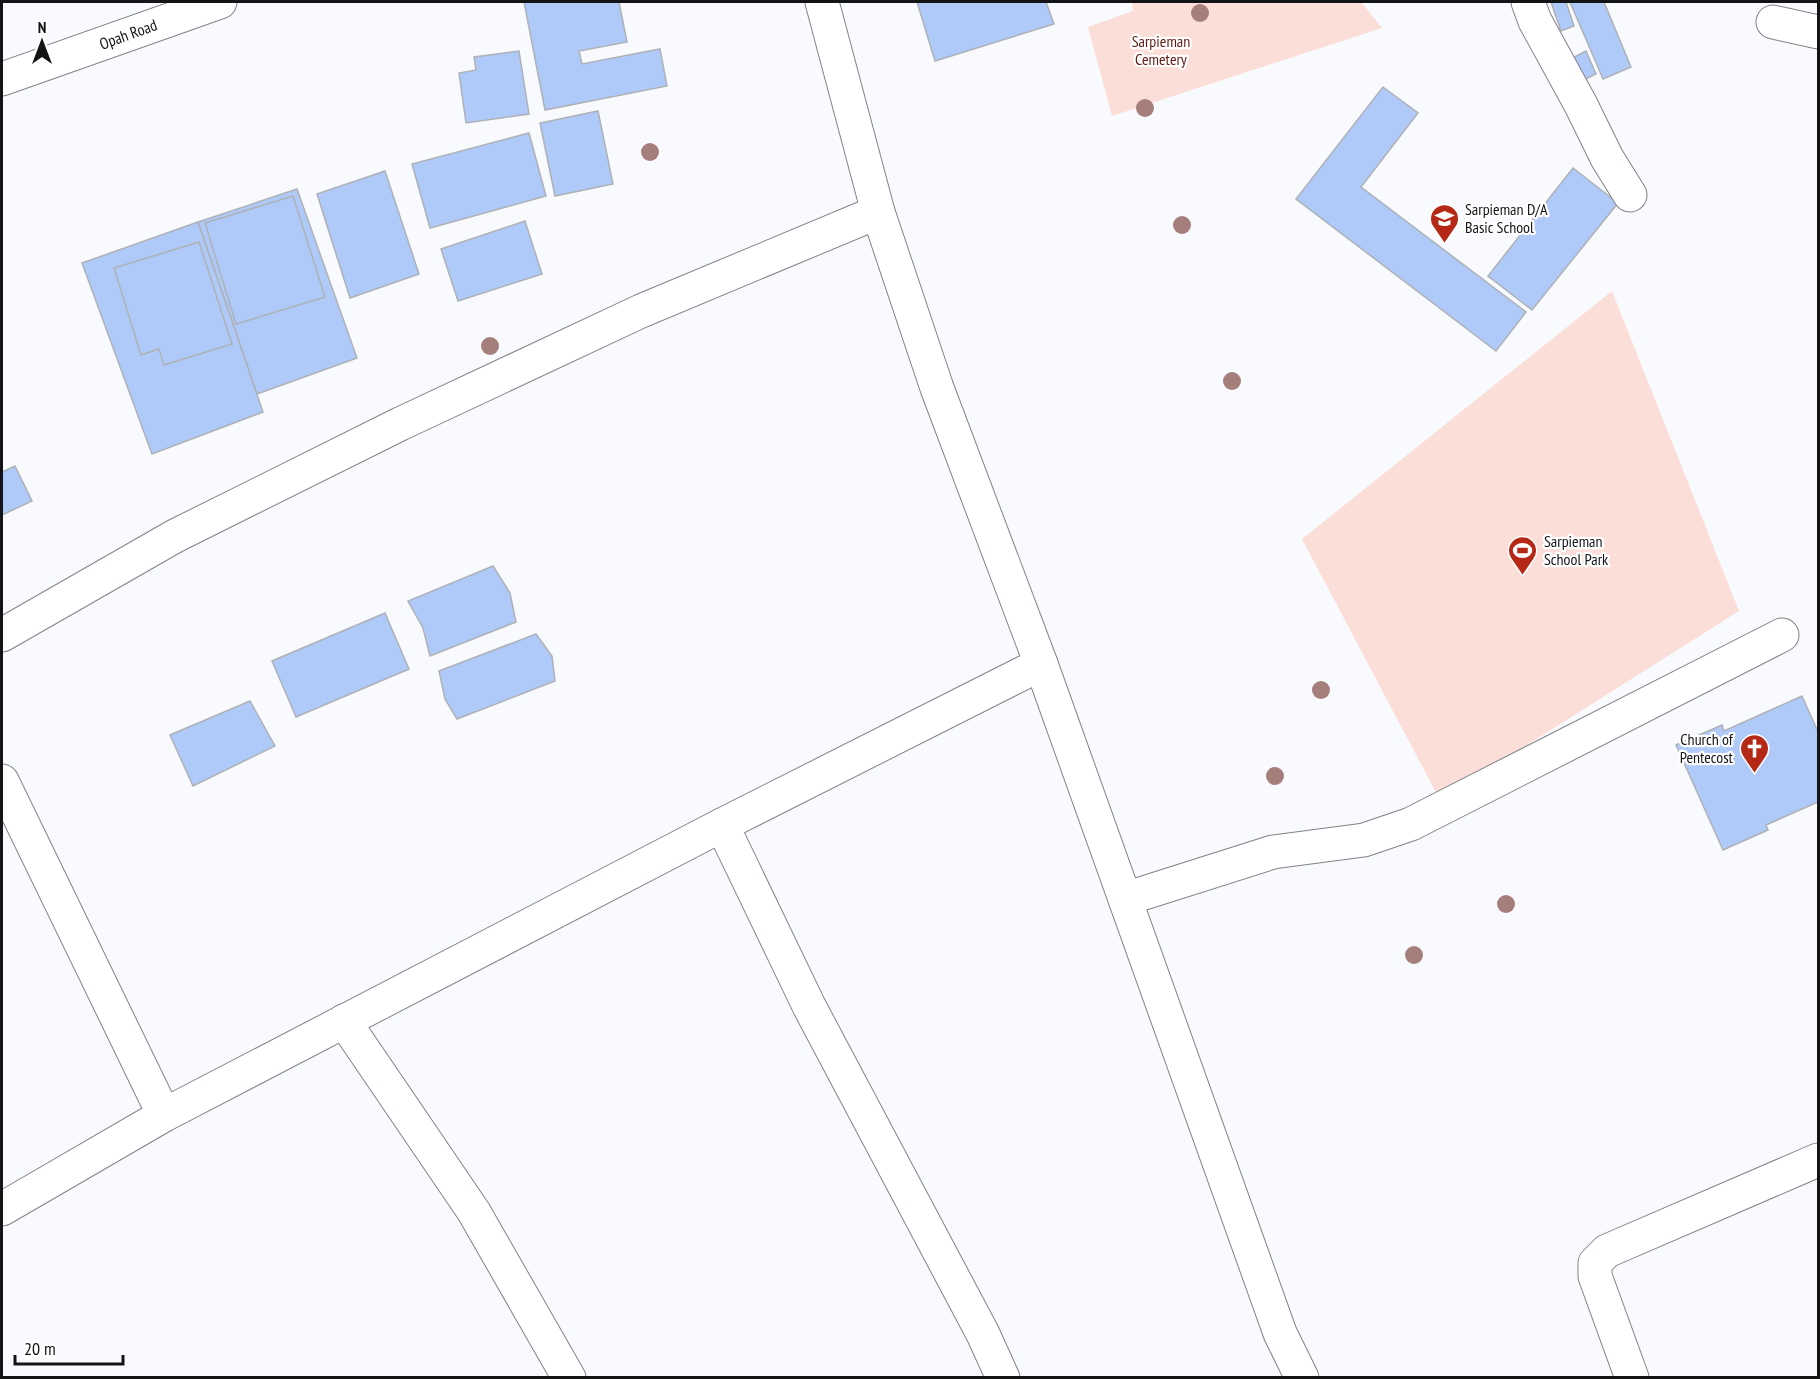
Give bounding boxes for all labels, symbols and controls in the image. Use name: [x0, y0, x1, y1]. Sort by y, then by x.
north arrow: [12, 12, 72, 72]
street label: Opah Road: [96, 14, 160, 54]
text: N: [38, 17, 46, 37]
park label: Sarpieman Cemetery: [1132, 31, 1190, 69]
place label: Sarpieman D/A Basic School: [1465, 199, 1548, 237]
school or university icon: Sarpieman D/A Basic School: [1428, 202, 1460, 244]
place label: Sarpieman School Park: [1544, 531, 1609, 569]
sports icon: Sarpieman School Park: [1507, 534, 1539, 576]
place label: Church of Pentecost: [1680, 729, 1734, 767]
church icon: Church of Pentecost: [1738, 732, 1770, 774]
scale bar: [15, 1328, 123, 1366]
text: 20 m: [24, 1337, 56, 1360]

